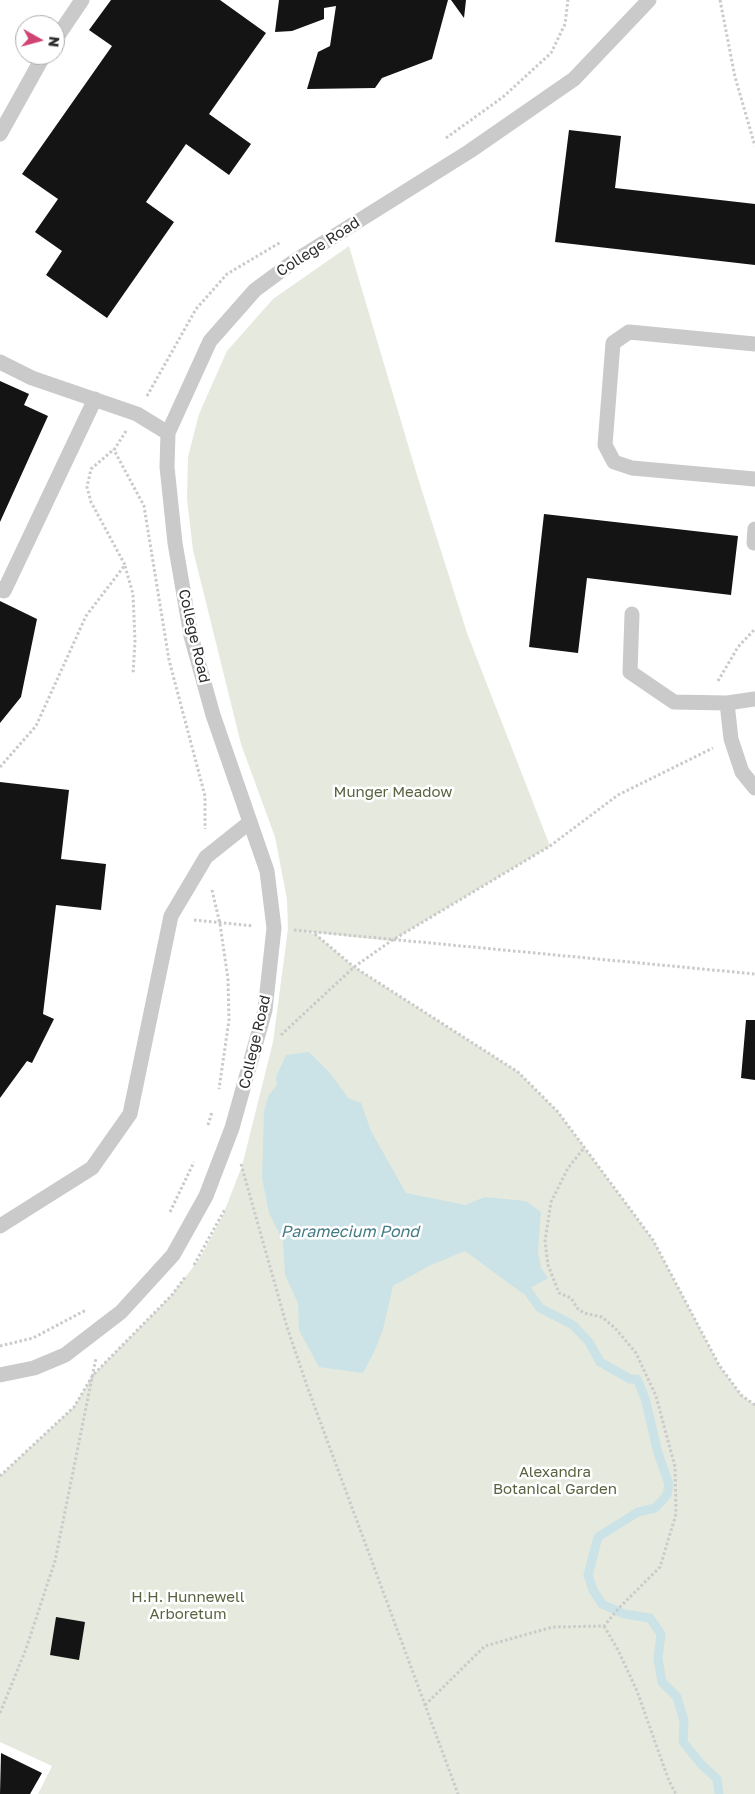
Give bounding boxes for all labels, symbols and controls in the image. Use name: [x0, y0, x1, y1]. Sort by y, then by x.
north arrow: [15, 15, 65, 65]
text: N: [45, 35, 63, 48]
street label: College Road: [273, 213, 363, 281]
street label: College Road: [174, 587, 214, 685]
park label: Munger Meadow: [333, 783, 453, 801]
street label: College Road: [235, 993, 275, 1091]
water label: Paramecium Pond: [281, 1222, 419, 1242]
park label: Alexandra Botanical Garden: [493, 1463, 617, 1498]
park label: H.H. Hunnewell Arboretum: [131, 1588, 245, 1623]

